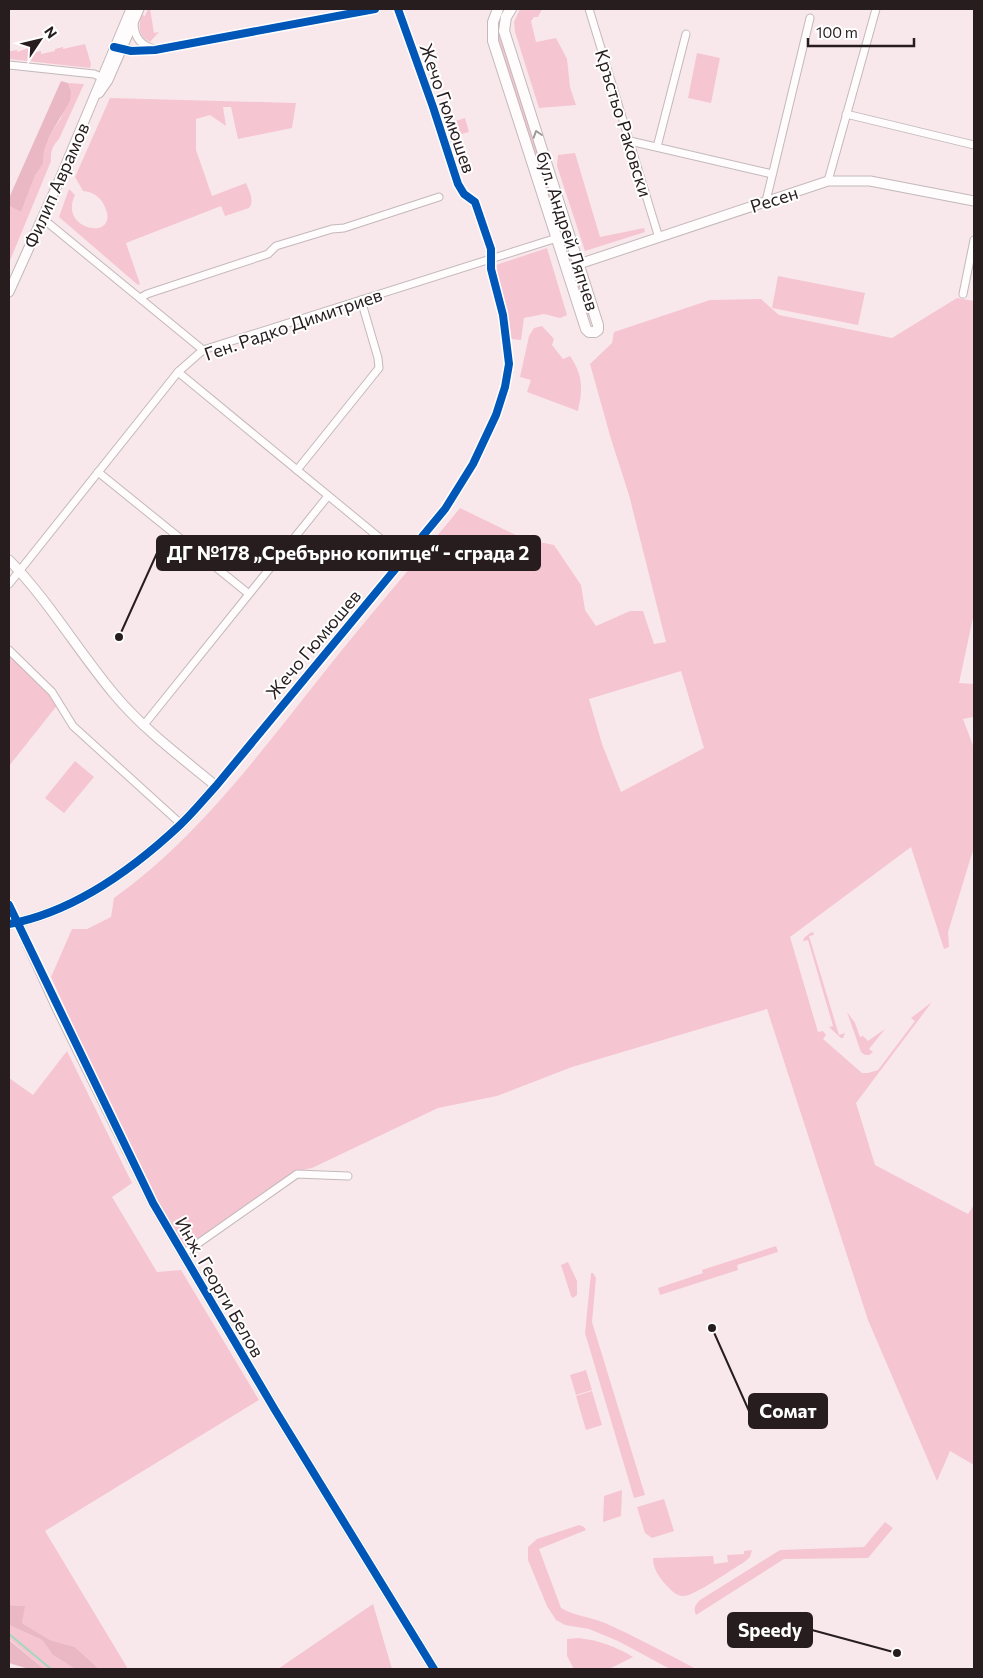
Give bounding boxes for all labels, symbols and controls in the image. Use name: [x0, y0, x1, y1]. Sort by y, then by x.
north arrow: [15, 15, 65, 65]
scale bar: [808, 15, 914, 47]
text: N: [41, 23, 61, 41]
text: 100 m: [816, 23, 858, 41]
street label: Жечо Гюмюшев: [415, 40, 481, 176]
street label: Кръстьо Раковски: [591, 46, 657, 200]
street label: Филип Аврамов: [18, 119, 94, 251]
one-way arrow: [533, 131, 543, 139]
street label: бул. Андрей Ляпчев: [532, 149, 604, 313]
street label: Ресен: [747, 181, 801, 217]
street label: Ген. Радко Димитриев: [201, 283, 385, 365]
callout: ДГ №178 „Сребърно копитце“ - сграда 2: [157, 536, 540, 570]
text: ДГ №178 „Сребърно копитце“ - сграда 2: [167, 541, 529, 564]
street label: Жечо Гюмюшев: [261, 585, 365, 703]
street label: Инж. Георги Белов: [171, 1213, 269, 1361]
callout: Сомат: [749, 1394, 827, 1428]
text: Сомат: [759, 1399, 817, 1422]
callout: Speedy: [728, 1613, 812, 1647]
text: Speedy: [738, 1618, 803, 1641]

